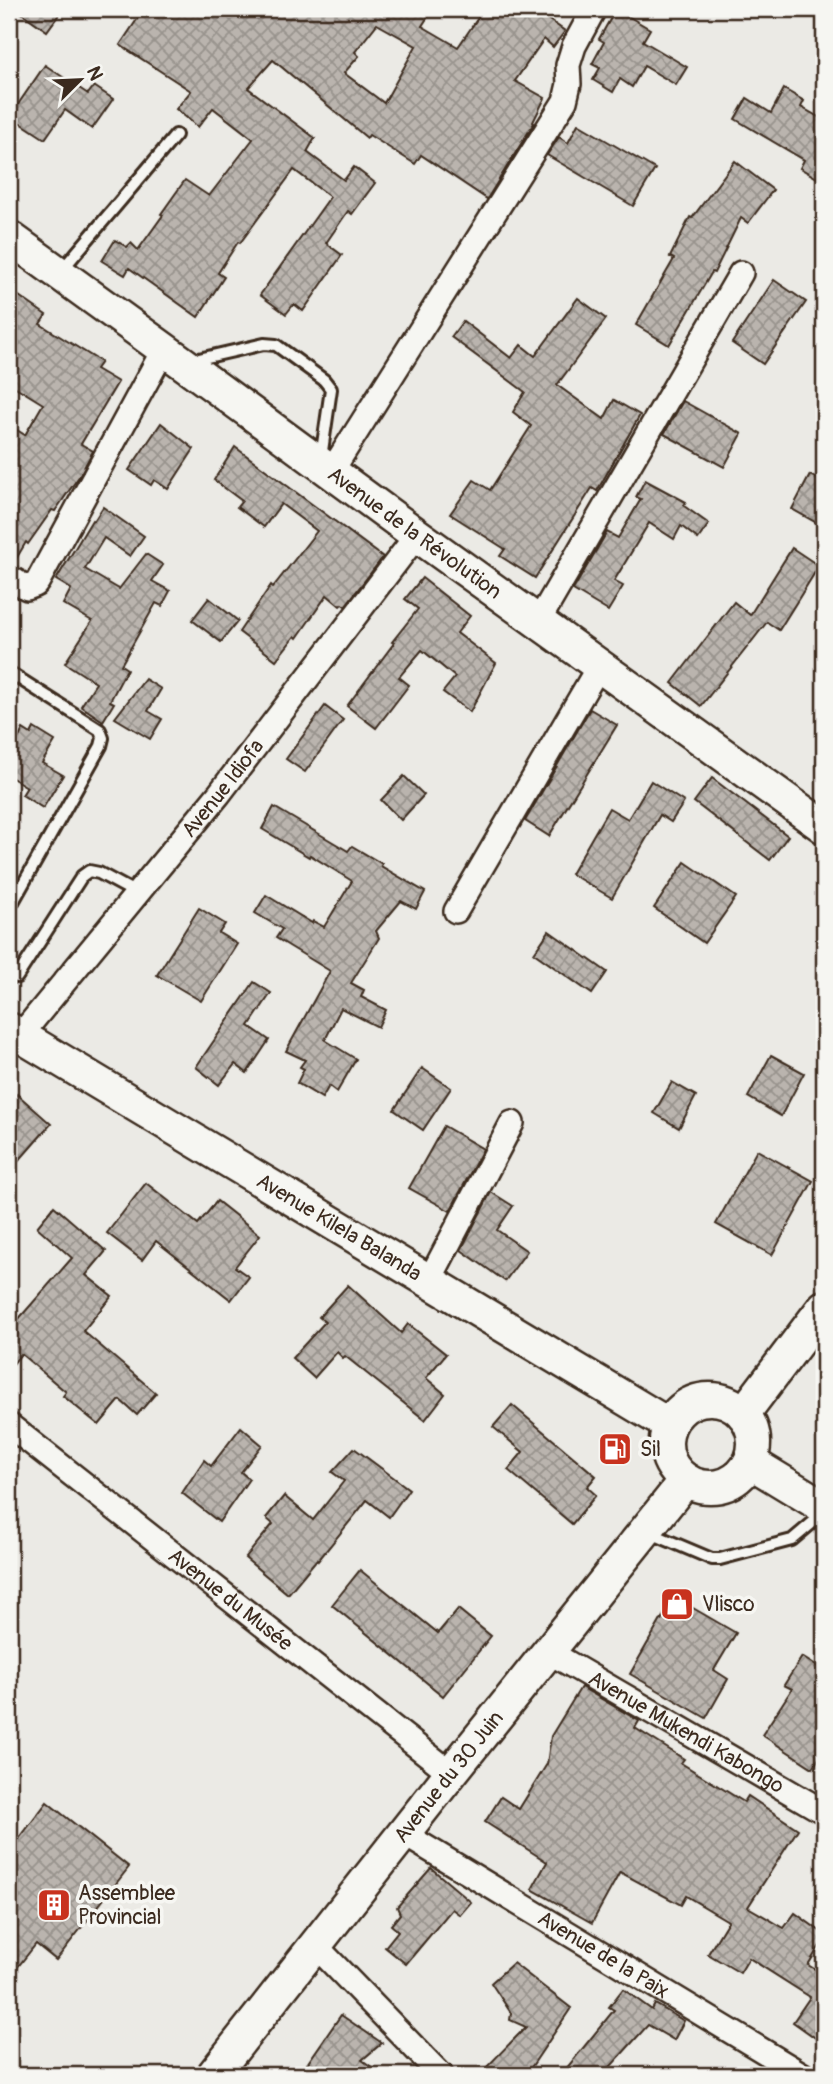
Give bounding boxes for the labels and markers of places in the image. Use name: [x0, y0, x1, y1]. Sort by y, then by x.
fuel station icon: Sil: [596, 1430, 634, 1468]
place label: Sil: [640, 1436, 661, 1463]
shop icon: Vlisco: [658, 1585, 696, 1623]
place label: Vlisco: [702, 1591, 755, 1618]
place label: Assemblee Provincial: [78, 1880, 176, 1931]
building icon: Assemblee Provincial: [35, 1886, 73, 1924]

